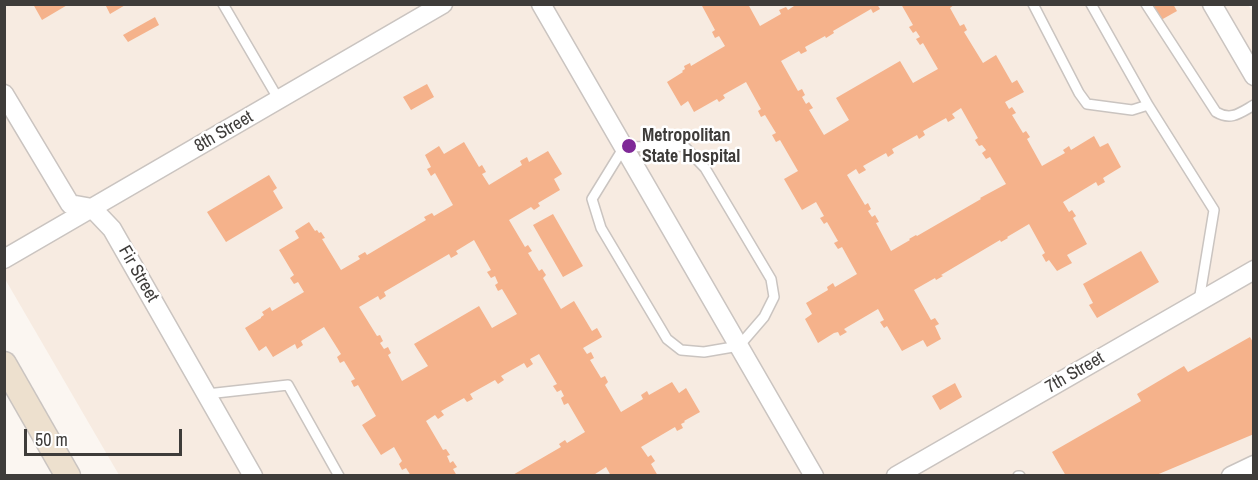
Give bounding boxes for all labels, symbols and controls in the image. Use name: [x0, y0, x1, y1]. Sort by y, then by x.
street label: 8th Street: [191, 107, 257, 157]
place label: Metropolitan State Hospital: [642, 125, 740, 168]
marker: Metropolitan State Hospital: [620, 137, 638, 155]
street label: Fir Street: [113, 242, 163, 306]
street label: 7th Street: [1042, 348, 1108, 398]
scale bar: [27, 417, 184, 455]
text: 50 m: [35, 427, 68, 452]

